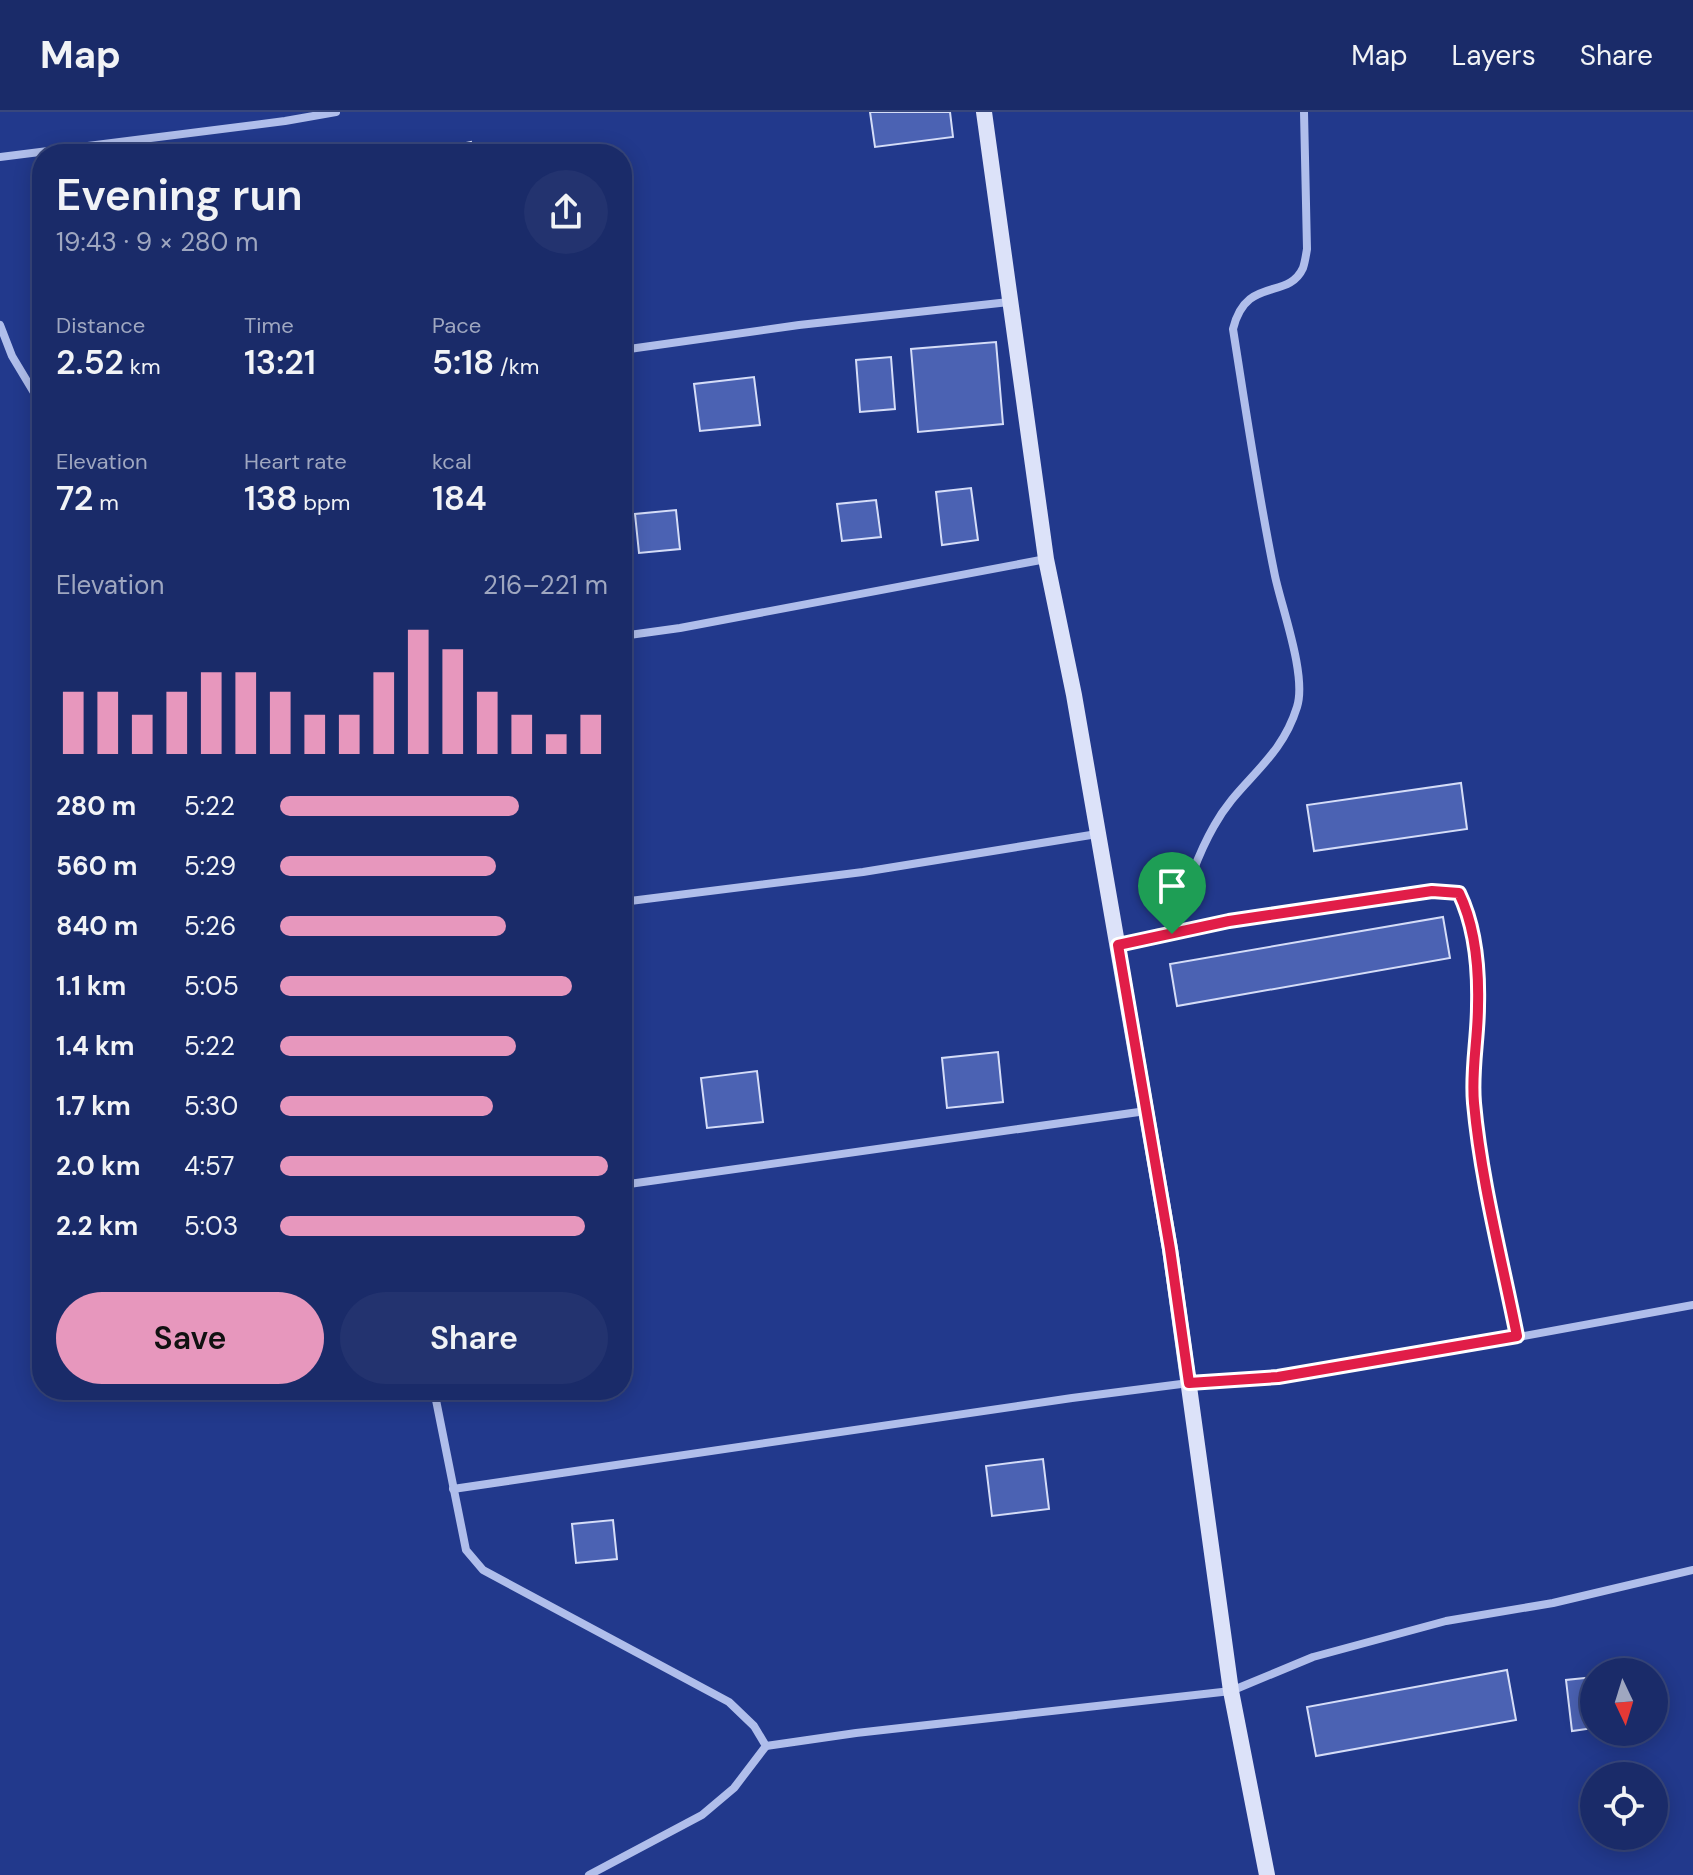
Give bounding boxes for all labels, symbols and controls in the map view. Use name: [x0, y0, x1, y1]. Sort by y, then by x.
text: Map: [40, 30, 121, 80]
text: Map: [1351, 37, 1408, 74]
text: Layers: [1452, 37, 1536, 74]
text: Share: [1580, 37, 1653, 74]
text: Evening run: [56, 166, 303, 224]
button: share: [524, 170, 608, 254]
text: 19:43 · 9 × 280 m: [56, 225, 259, 259]
text: Distance: [56, 311, 145, 340]
text: Time: [244, 311, 294, 340]
text: Pace: [432, 311, 481, 340]
text: 2.52: [56, 340, 124, 385]
text: 13:21: [244, 340, 316, 385]
text: 5:18: [432, 340, 494, 385]
text: km: [124, 352, 160, 381]
text: /km: [494, 352, 539, 381]
text: Elevation: [56, 447, 148, 476]
text: Heart rate: [244, 447, 347, 476]
text: kcal: [432, 447, 472, 476]
text: 72: [56, 476, 93, 521]
text: 138: [244, 476, 297, 521]
text: 184: [432, 476, 487, 521]
text: m: [93, 488, 119, 517]
text: bpm: [297, 488, 350, 517]
text: Elevation: [56, 568, 164, 602]
text: 216–221 m: [483, 568, 608, 602]
text: 280 m: [56, 789, 136, 823]
text: 5:22: [184, 789, 235, 823]
text: 560 m: [56, 849, 138, 883]
text: 5:29: [184, 849, 236, 883]
pin: [1138, 852, 1206, 934]
icon: arrive: [1150, 864, 1194, 908]
text: 840 m: [56, 909, 138, 943]
text: 5:26: [184, 909, 236, 943]
text: 1.1 km: [56, 969, 126, 1003]
text: 5:05: [184, 969, 239, 1003]
text: 1.4 km: [56, 1029, 135, 1063]
text: 5:22: [184, 1029, 235, 1063]
text: 1.7 km: [56, 1089, 131, 1123]
text: 5:30: [184, 1089, 238, 1123]
text: 2.0 km: [56, 1149, 140, 1183]
text: 4:57: [184, 1149, 234, 1183]
text: 2.2 km: [56, 1209, 138, 1243]
text: 5:03: [184, 1209, 238, 1243]
button: Save: [56, 1292, 324, 1384]
button: Share: [340, 1292, 608, 1384]
north arrow: [1580, 1658, 1668, 1746]
map controls: [1580, 1658, 1668, 1850]
button: locate: [1580, 1762, 1668, 1850]

